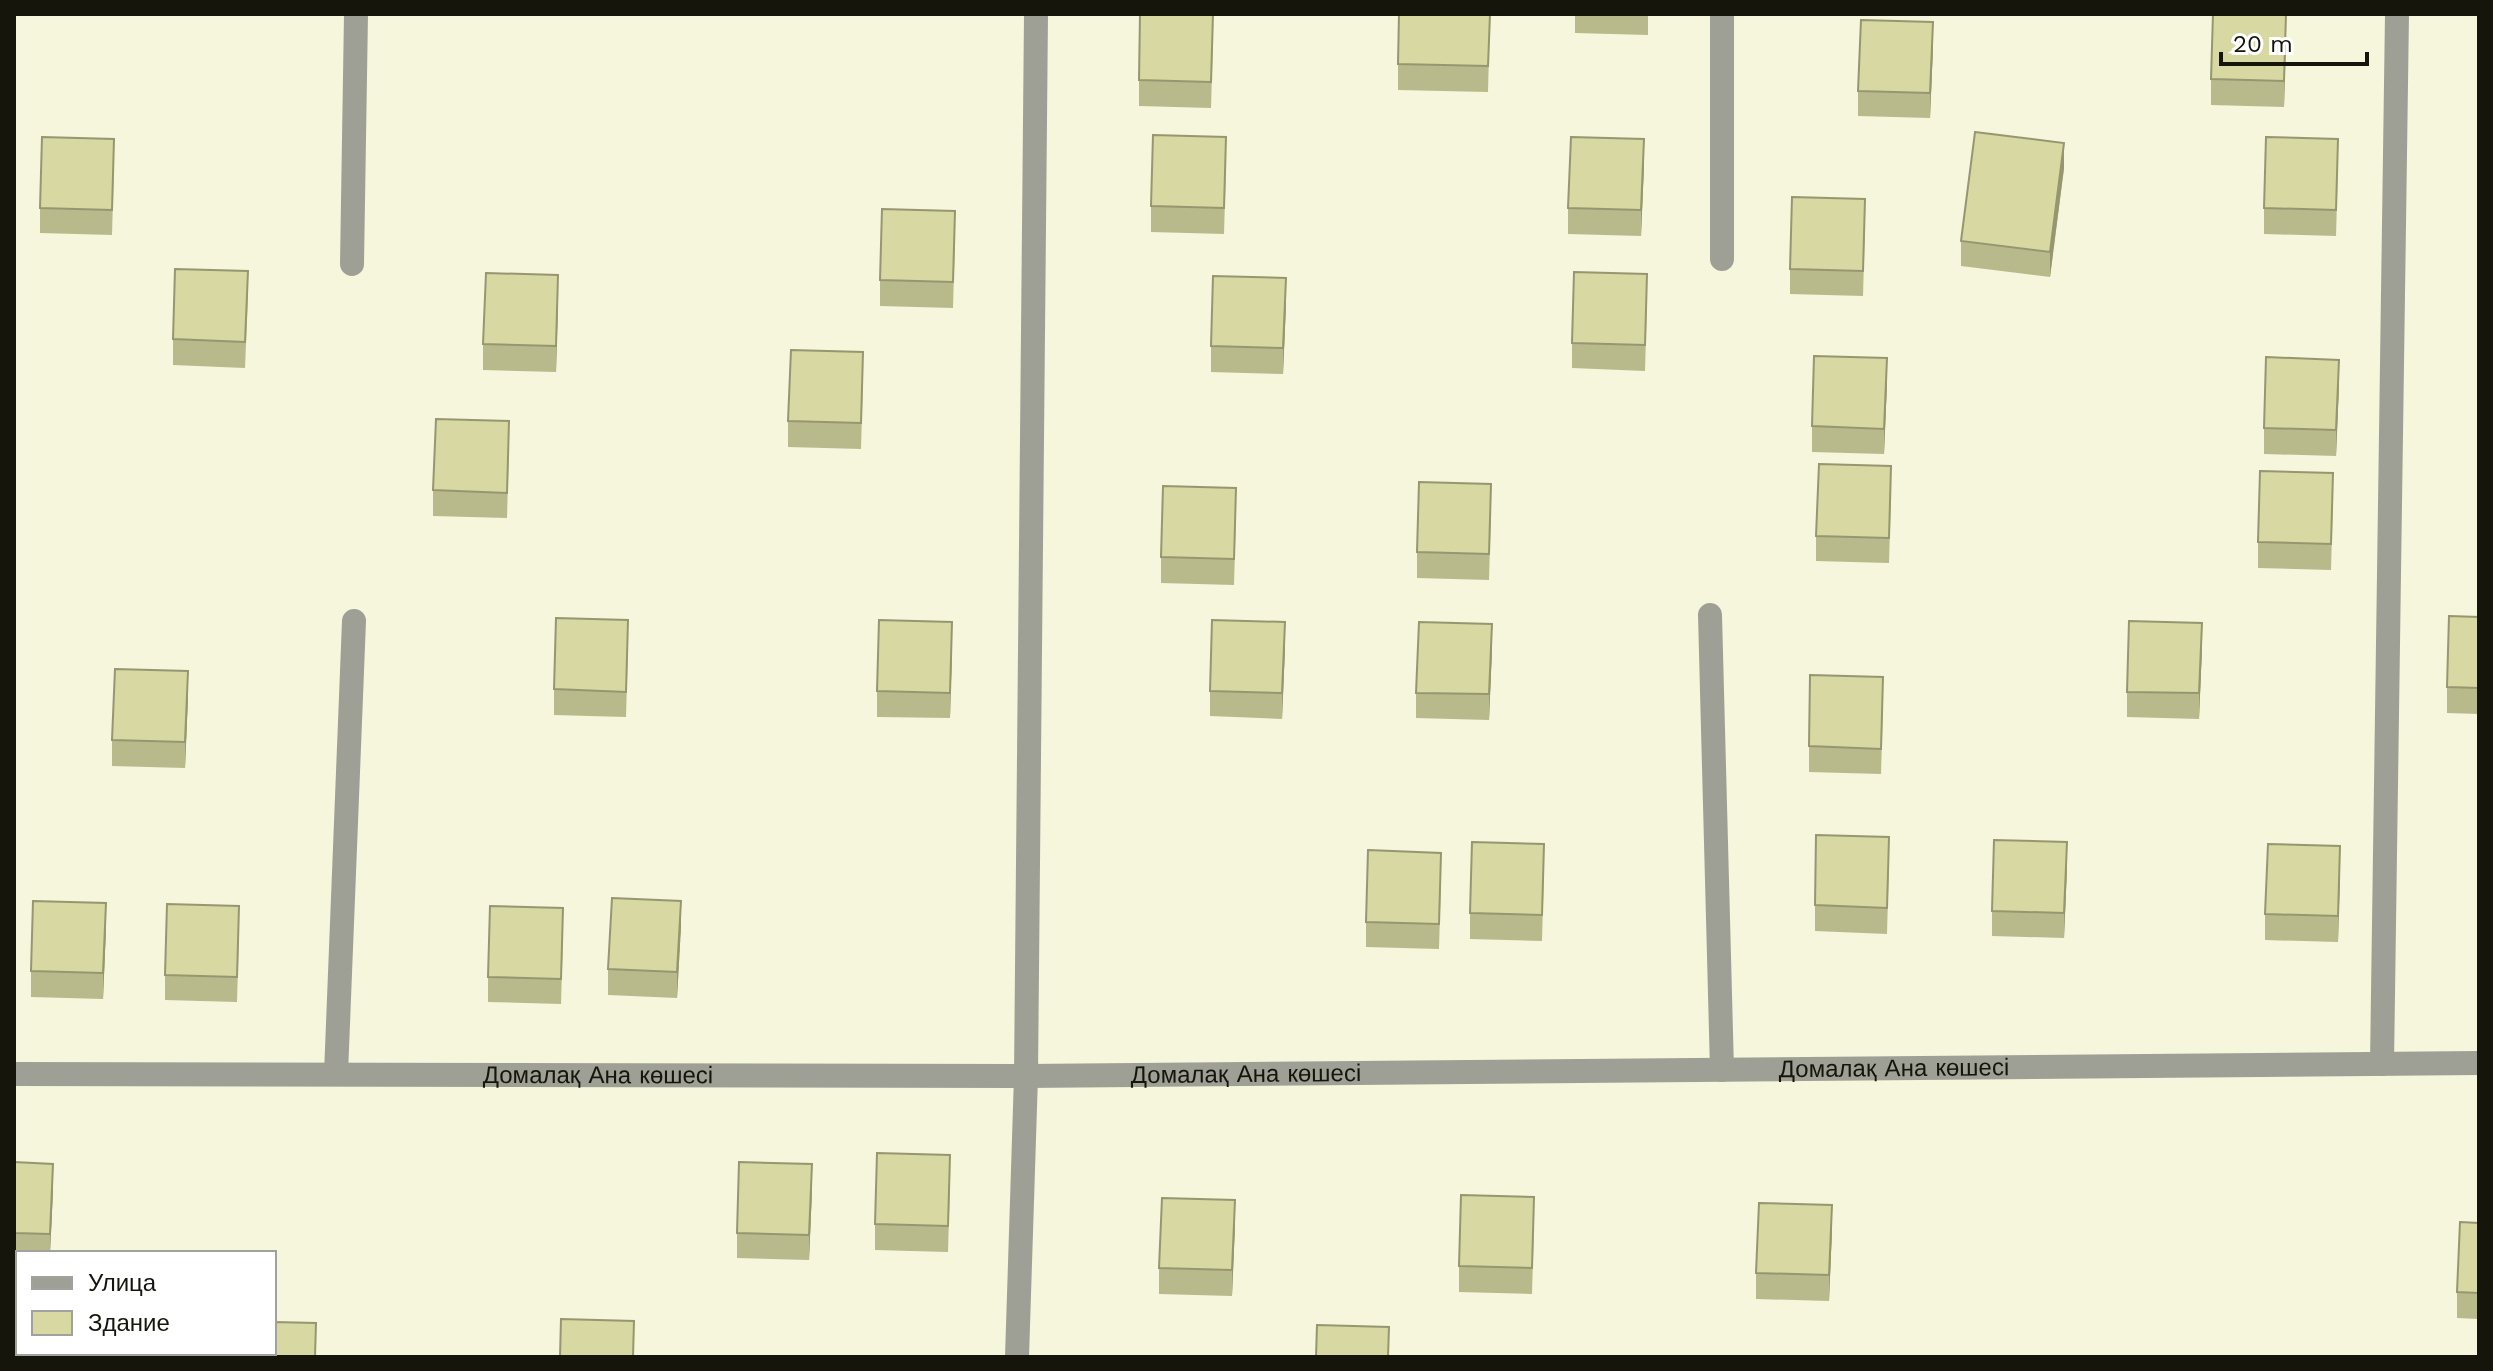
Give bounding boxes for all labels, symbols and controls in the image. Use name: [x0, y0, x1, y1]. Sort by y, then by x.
scale bar: [2221, 16, 2367, 66]
text: 20 m: [2233, 30, 2293, 58]
street label: Домалақ Ана көшесі: [1779, 1053, 2009, 1083]
street label: Домалақ Ана көшесі: [1131, 1059, 1361, 1089]
street label: Домалақ Ана көшесі: [483, 1061, 713, 1089]
legend: [16, 1251, 276, 1355]
text: Улица: [88, 1269, 157, 1297]
text: Здание: [88, 1309, 170, 1337]

